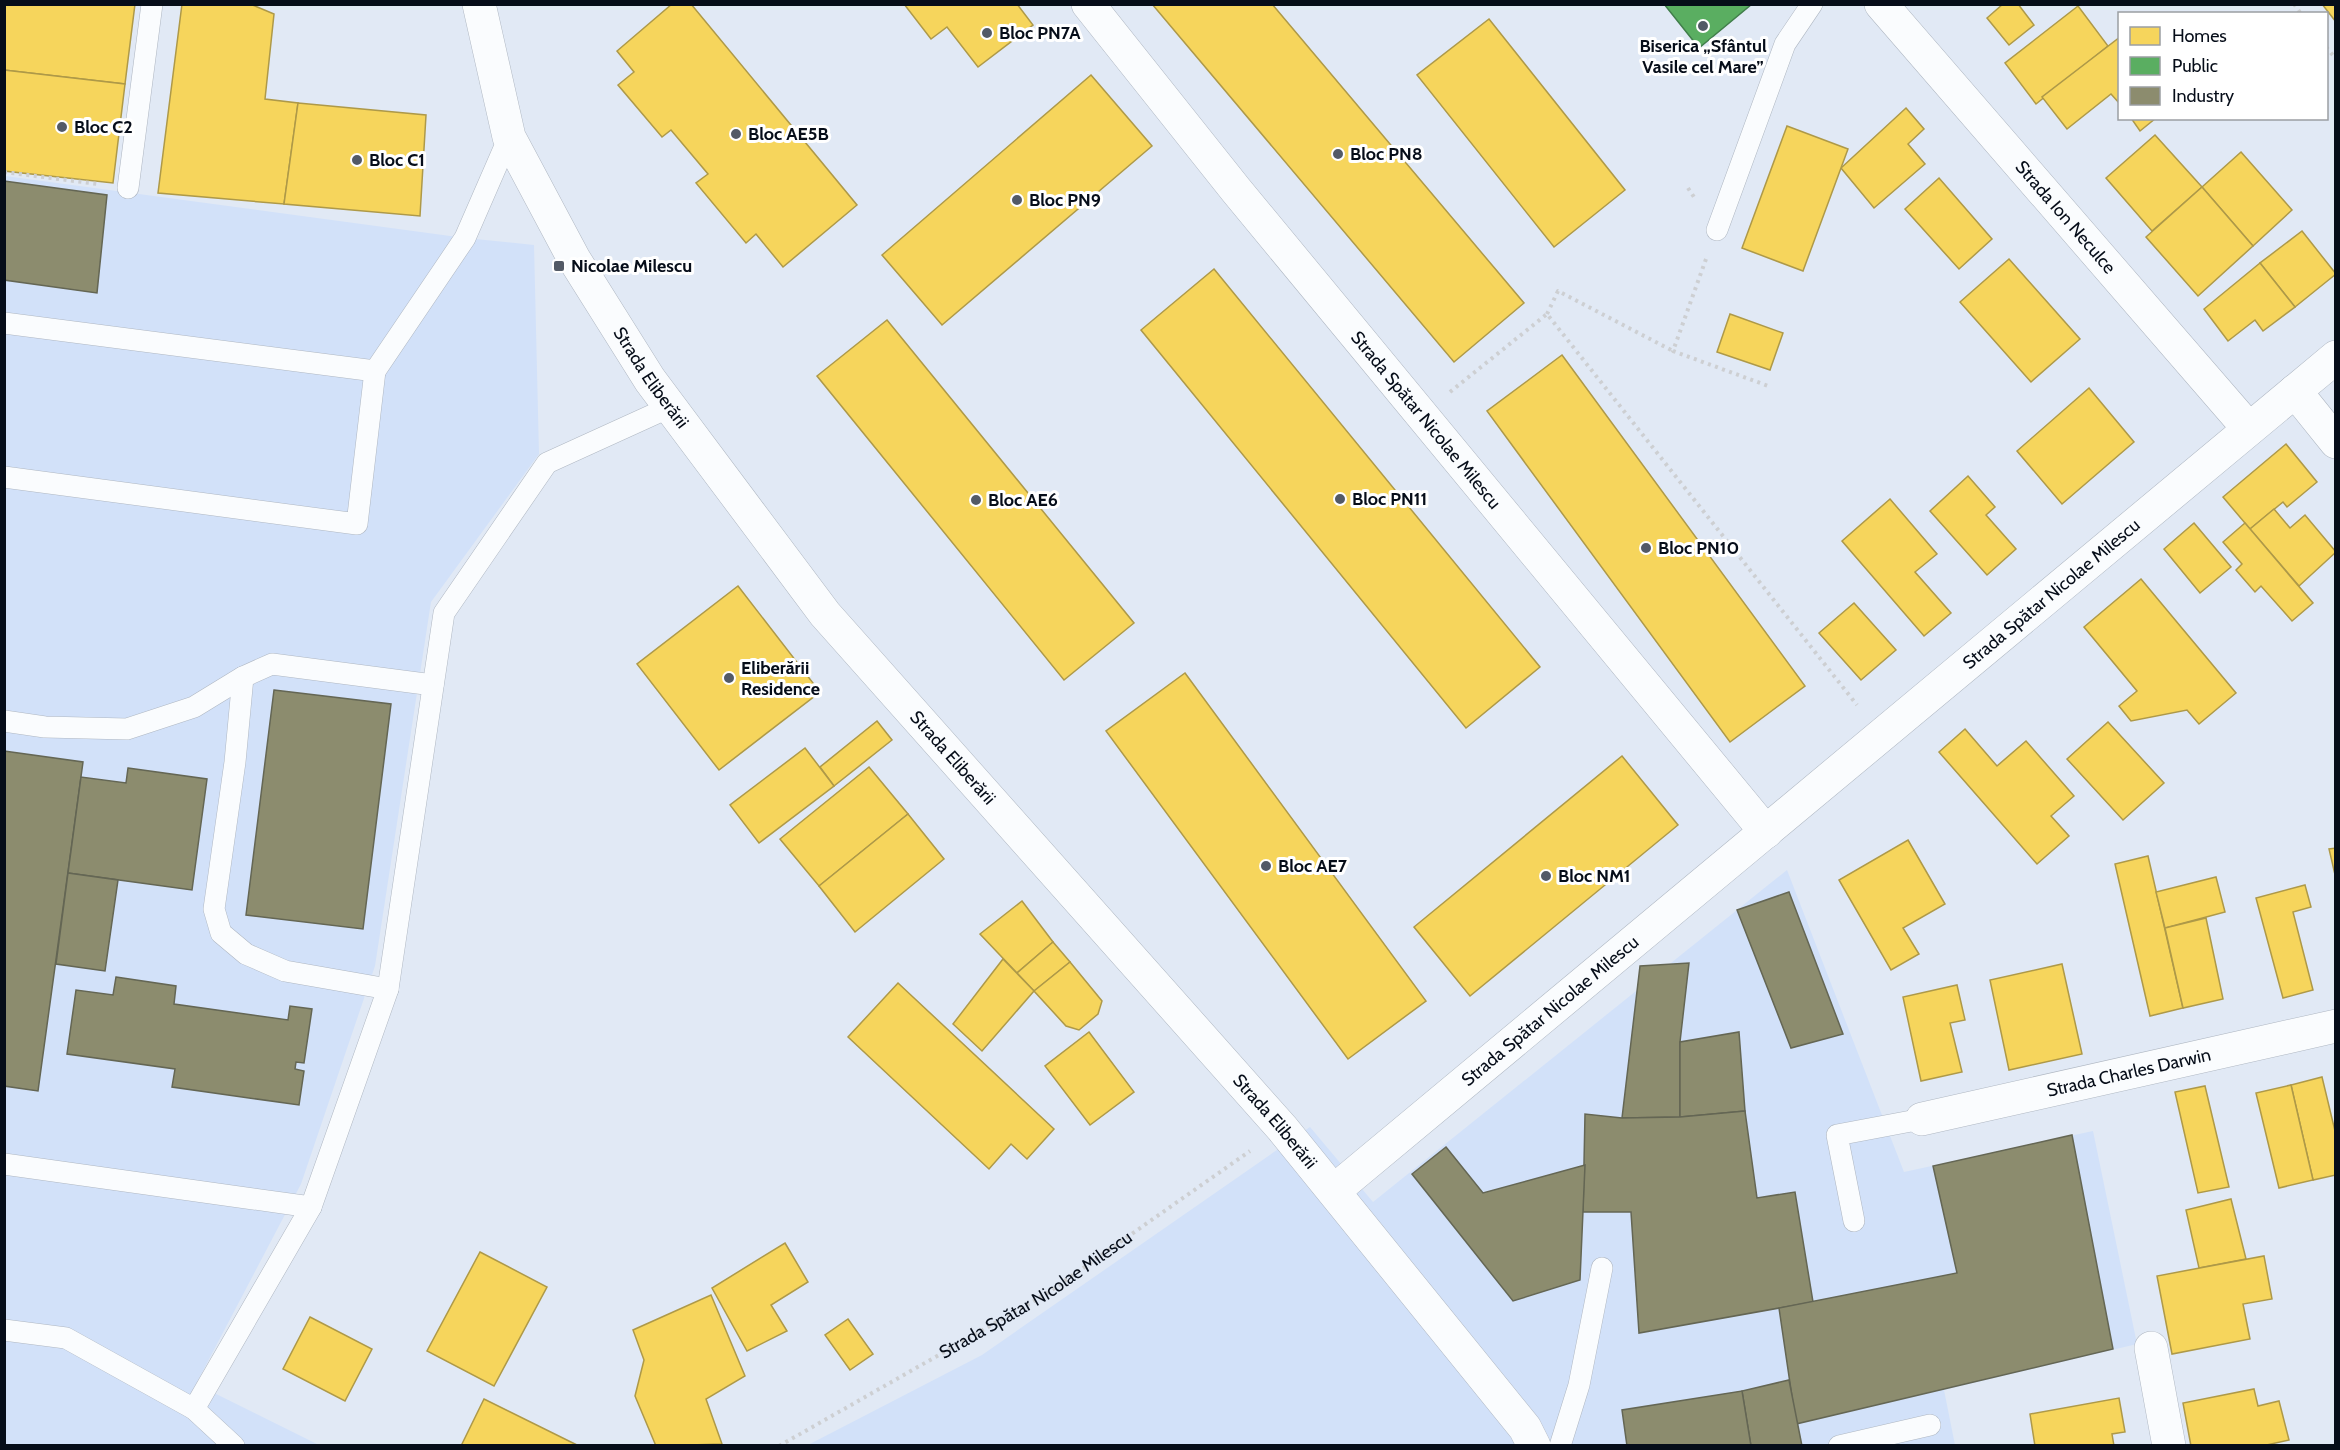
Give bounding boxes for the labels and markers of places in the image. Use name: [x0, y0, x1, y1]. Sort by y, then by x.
marker: Biserica „Sfântul Vasile cel Mare”: [1696, 19, 1710, 33]
place label: Bloc PN7A: [999, 22, 1081, 44]
marker: Bloc PN7A: [980, 26, 994, 40]
place label: Biserica „Sfântul Vasile cel Mare”: [1639, 35, 1767, 78]
place label: Bloc C2: [74, 116, 133, 138]
marker: Bloc C2: [55, 120, 69, 134]
place label: Bloc AE5B: [748, 123, 829, 145]
marker: Bloc AE5B: [729, 127, 743, 141]
place label: Bloc PN8: [1350, 143, 1423, 165]
marker: Bloc PN8: [1331, 147, 1345, 161]
place label: Bloc C1: [369, 149, 425, 171]
marker: Bloc C1: [350, 153, 364, 167]
place label: Bloc PN9: [1029, 189, 1101, 211]
marker: Bloc PN9: [1010, 193, 1024, 207]
place label: Nicolae Milescu: [571, 255, 692, 277]
marker: Nicolae Milescu: [552, 259, 566, 273]
place label: Bloc PN11: [1352, 488, 1427, 510]
place label: Bloc AE6: [988, 489, 1058, 511]
marker: Bloc PN11: [1333, 492, 1347, 506]
marker: Bloc AE6: [969, 493, 983, 507]
place label: Bloc PN10: [1658, 537, 1739, 559]
marker: Bloc PN10: [1639, 541, 1653, 555]
place label: Eliberării Residence: [741, 657, 820, 700]
marker: Eliberării Residence: [722, 671, 736, 685]
place label: Bloc AE7: [1278, 855, 1348, 877]
marker: Bloc AE7: [1259, 859, 1273, 873]
place label: Bloc NM1: [1558, 865, 1630, 887]
marker: Bloc NM1: [1539, 869, 1553, 883]

